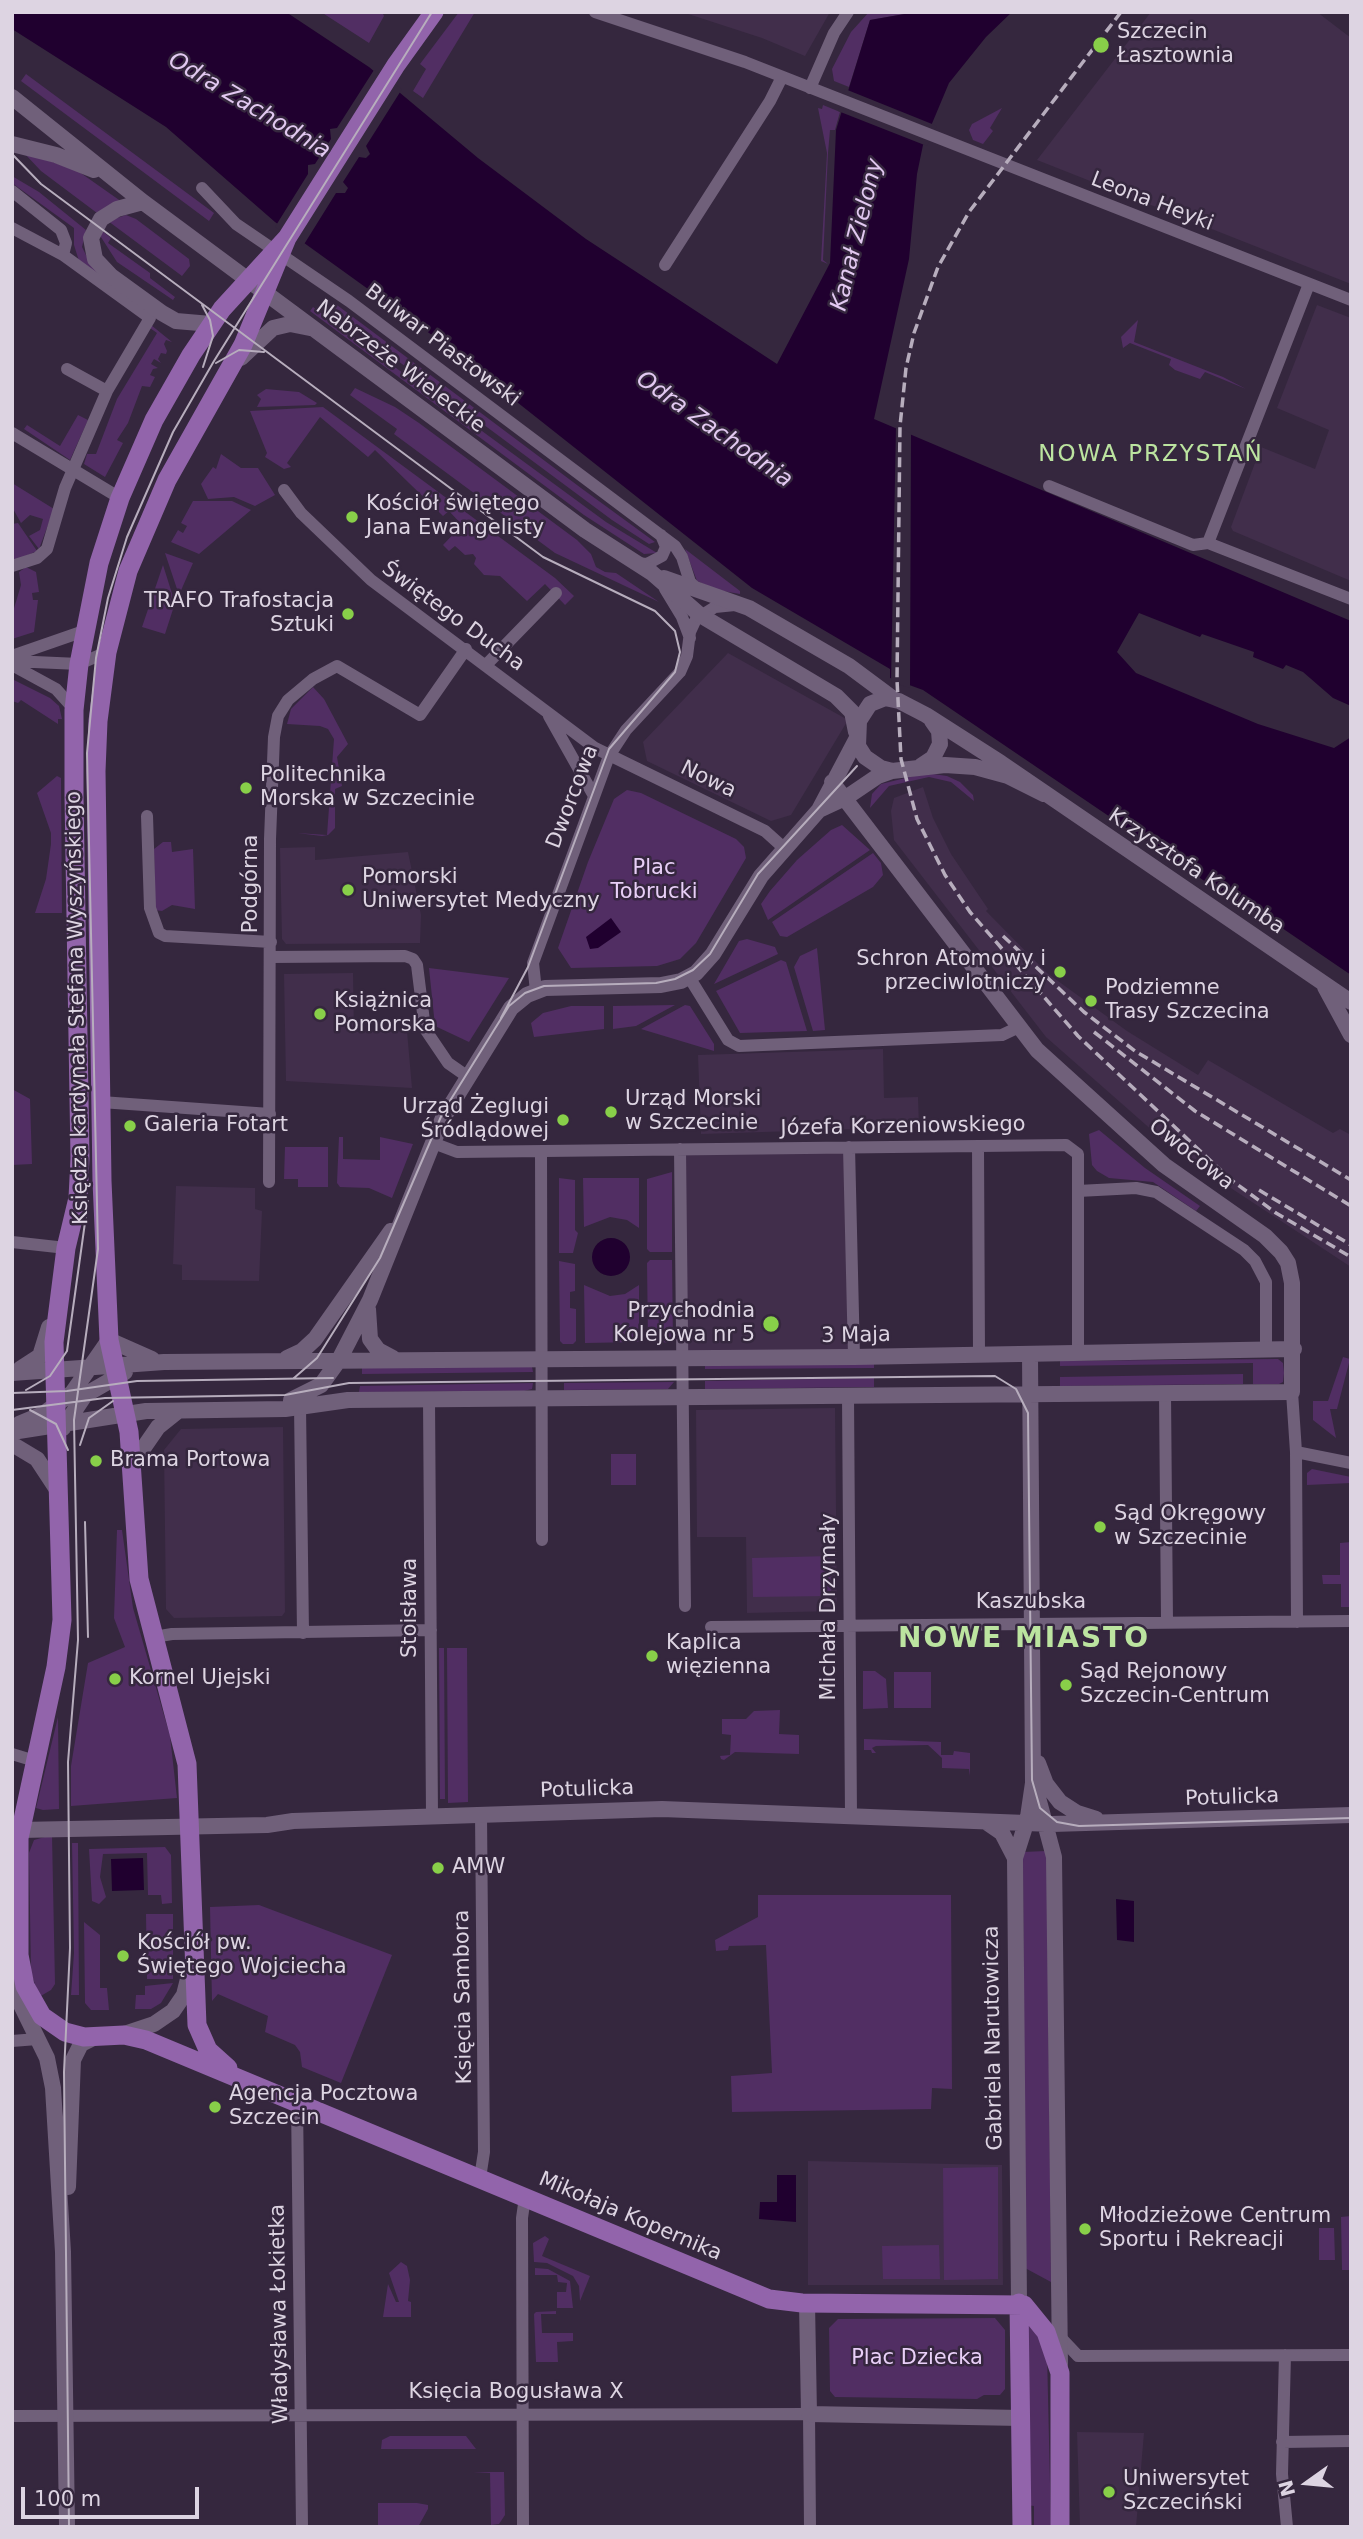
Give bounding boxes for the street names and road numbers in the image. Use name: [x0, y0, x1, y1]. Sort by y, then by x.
street label: Leona Heyki: [1087, 167, 1217, 237]
street label: Bulwar Piastowski: [359, 279, 525, 413]
street label: Nabrzeże Wieleckie: [310, 295, 490, 439]
street label: Świętego Ducha: [377, 557, 529, 677]
street label: Dworcowa: [542, 742, 604, 852]
street label: Nowa: [676, 756, 740, 804]
street label: Księdza kardynała Stefana Wyszyńskiego: [62, 791, 94, 1225]
street label: Krzysztofa Kolumba: [1103, 804, 1289, 940]
street label: Podgórna: [239, 835, 265, 933]
street label: Józefa Korzeniowskiego: [780, 1112, 1026, 1142]
street label: Owocowa: [1143, 1114, 1239, 1196]
street label: 3 Maja: [821, 1323, 891, 1349]
street label: Michała Drzymały: [817, 1513, 843, 1701]
street label: Stoisława: [398, 1558, 424, 1658]
street label: Kaszubska: [976, 1590, 1086, 1616]
street label: Potulicka: [539, 1776, 635, 1804]
street label: Potulicka: [1184, 1784, 1280, 1812]
street label: Księcia Sambora: [450, 1909, 478, 2085]
street label: Gabriela Narutowicza: [979, 1925, 1009, 2151]
street label: Mikołaja Kopernika: [535, 2167, 725, 2267]
street label: Władysława Łokietka: [265, 2204, 295, 2424]
street label: Księcia Bogusława X: [408, 2380, 624, 2406]

